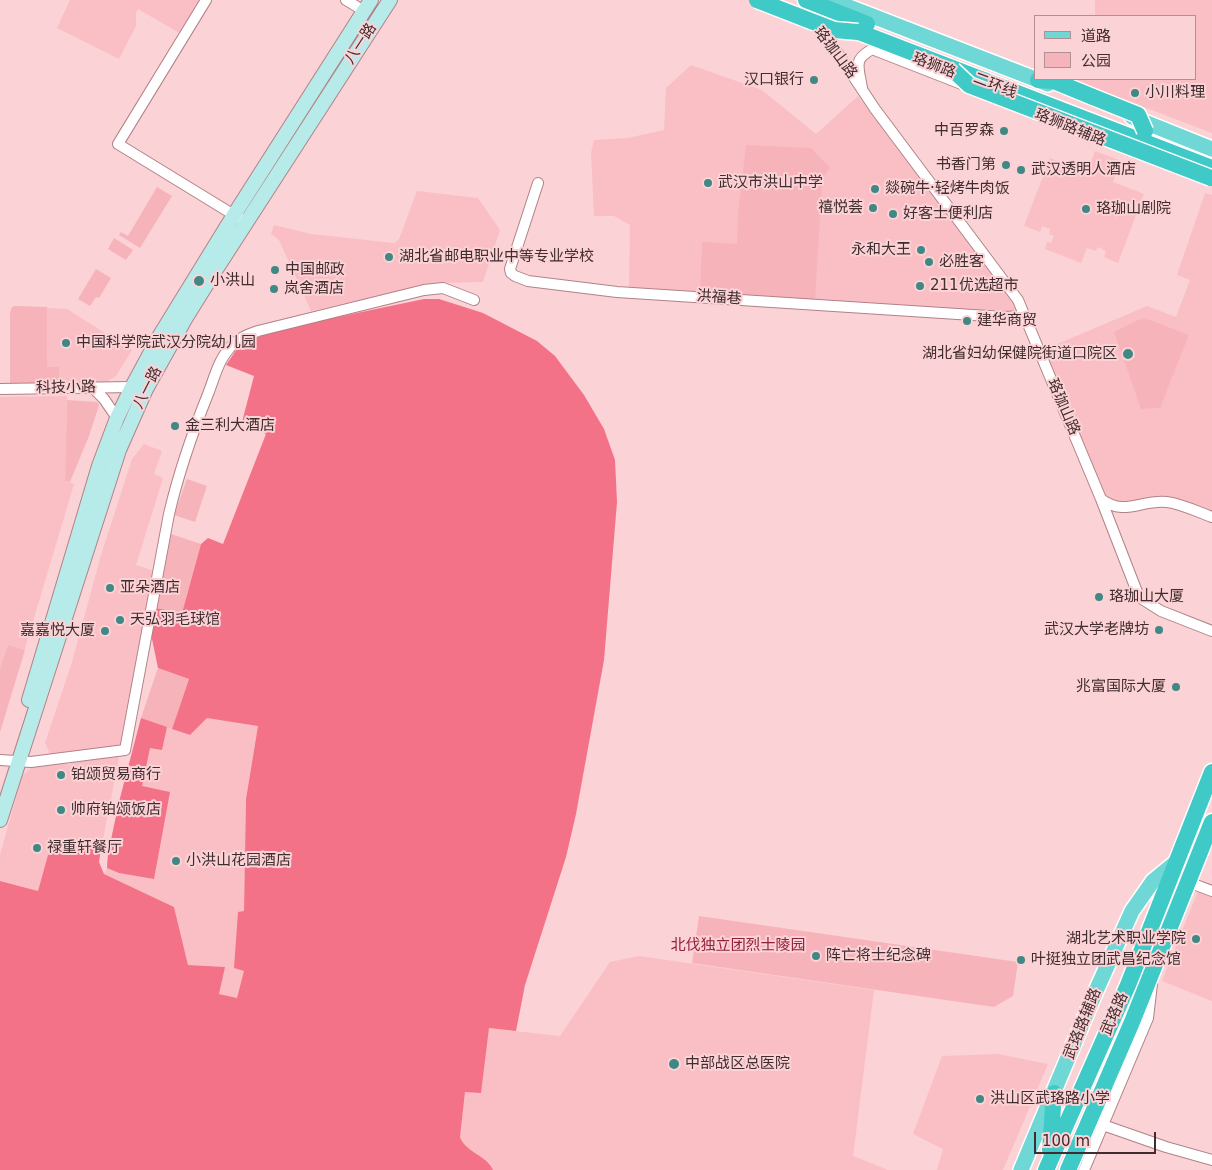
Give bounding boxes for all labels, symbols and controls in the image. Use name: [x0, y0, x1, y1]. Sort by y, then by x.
legend: [1034, 15, 1197, 80]
street label: 八一路: [341, 20, 381, 68]
street label: 珞珈山路: [810, 24, 860, 82]
text: 道路: [1081, 27, 1111, 45]
street label: 珞狮路: [910, 50, 958, 82]
text: 公园: [1081, 52, 1111, 70]
street label: 二环线: [971, 70, 1019, 102]
place label: 汉口银行: [744, 71, 804, 89]
marker: 汉口银行: [808, 74, 820, 86]
place label: 小川料理: [1145, 84, 1205, 102]
marker: 小川料理: [1129, 87, 1141, 99]
street label: 珞狮路辅路: [1032, 106, 1108, 150]
place label: 中百罗森: [934, 122, 994, 140]
marker: 中百罗森: [998, 125, 1010, 137]
place label: 书香门第: [936, 156, 996, 174]
marker: 书香门第: [1000, 159, 1012, 171]
place label: 武汉透明人酒店: [1031, 161, 1136, 179]
marker: 武汉透明人酒店: [1015, 164, 1027, 176]
place label: 武汉市洪山中学: [718, 174, 823, 192]
marker: 武汉市洪山中学: [702, 177, 714, 189]
place label: 燚碗牛·轻烤牛肉饭: [885, 180, 1010, 198]
marker: 燚碗牛·轻烤牛肉饭: [869, 183, 881, 195]
place label: 禧悦荟: [818, 199, 863, 217]
place label: 珞珈山剧院: [1096, 200, 1171, 218]
marker: 禧悦荟: [867, 202, 879, 214]
marker: 珞珈山剧院: [1080, 203, 1092, 215]
place label: 好客士便利店: [903, 205, 993, 223]
marker: 好客士便利店: [887, 208, 899, 220]
place label: 永和大王: [851, 241, 911, 259]
marker: 永和大王: [915, 244, 927, 256]
place label: 湖北省邮电职业中等专业学校: [399, 248, 594, 266]
marker: 湖北省邮电职业中等专业学校: [383, 251, 395, 263]
place label: 必胜客: [939, 253, 984, 271]
marker: 必胜客: [923, 256, 935, 268]
place label: 中国邮政: [285, 261, 345, 279]
marker: 中国邮政: [269, 264, 281, 276]
place label: 小洪山: [210, 272, 255, 290]
marker: 小洪山: [192, 274, 206, 288]
place label: 211优选超市: [930, 277, 1019, 295]
place label: 岚舍酒店: [284, 280, 344, 298]
marker: 211优选超市: [914, 280, 926, 292]
marker: 岚舍酒店: [268, 283, 280, 295]
street label: 洪福巷: [696, 287, 742, 309]
place label: 建华商贸: [977, 312, 1037, 330]
marker: 建华商贸: [961, 315, 973, 327]
place label: 中国科学院武汉分院幼儿园: [76, 334, 256, 352]
marker: 中国科学院武汉分院幼儿园: [60, 337, 72, 349]
place label: 湖北省妇幼保健院街道口院区: [922, 345, 1117, 363]
marker: 湖北省妇幼保健院街道口院区: [1121, 347, 1135, 361]
street label: 八一路: [130, 364, 166, 412]
street label: 珞珈山路: [1043, 376, 1083, 438]
street label: 科技小路: [36, 378, 96, 398]
place label: 金三利大酒店: [185, 417, 275, 435]
marker: 金三利大酒店: [169, 420, 181, 432]
place label: 亚朵酒店: [120, 579, 180, 597]
marker: 亚朵酒店: [104, 582, 116, 594]
place label: 珞珈山大厦: [1109, 588, 1184, 606]
marker: 珞珈山大厦: [1093, 591, 1105, 603]
place label: 天弘羽毛球馆: [130, 611, 220, 629]
marker: 天弘羽毛球馆: [114, 614, 126, 626]
place label: 武汉大学老牌坊: [1044, 621, 1149, 639]
place label: 嘉嘉悦大厦: [20, 622, 95, 640]
marker: 武汉大学老牌坊: [1153, 624, 1165, 636]
marker: 嘉嘉悦大厦: [99, 625, 111, 637]
place label: 兆富国际大厦: [1076, 678, 1166, 696]
marker: 兆富国际大厦: [1170, 681, 1182, 693]
place label: 铂颂贸易商行: [71, 766, 161, 784]
marker: 铂颂贸易商行: [55, 769, 67, 781]
place label: 帅府铂颂饭店: [71, 801, 161, 819]
marker: 帅府铂颂饭店: [55, 804, 67, 816]
place label: 禄重轩餐厅: [47, 839, 122, 857]
marker: 禄重轩餐厅: [31, 842, 43, 854]
place label: 小洪山花园酒店: [186, 852, 291, 870]
marker: 小洪山花园酒店: [170, 855, 182, 867]
place label: 湖北艺术职业学院: [1066, 930, 1186, 948]
marker: 湖北艺术职业学院: [1190, 933, 1202, 945]
park label: 北伐独立团烈士陵园: [671, 937, 805, 955]
place label: 阵亡将士纪念碑: [826, 947, 931, 965]
marker: 阵亡将士纪念碑: [810, 950, 822, 962]
place label: 叶挺独立团武昌纪念馆: [1031, 951, 1181, 969]
marker: 叶挺独立团武昌纪念馆: [1015, 954, 1027, 966]
street label: 武珞路辅路: [1061, 986, 1105, 1062]
street label: 武珞路: [1098, 990, 1132, 1038]
place label: 中部战区总医院: [685, 1055, 790, 1073]
marker: 中部战区总医院: [667, 1057, 681, 1071]
place label: 洪山区武珞路小学: [990, 1090, 1110, 1108]
marker: 洪山区武珞路小学: [974, 1093, 986, 1105]
scale bar: [1037, 1122, 1160, 1154]
text: 100 m: [1042, 1132, 1090, 1150]

